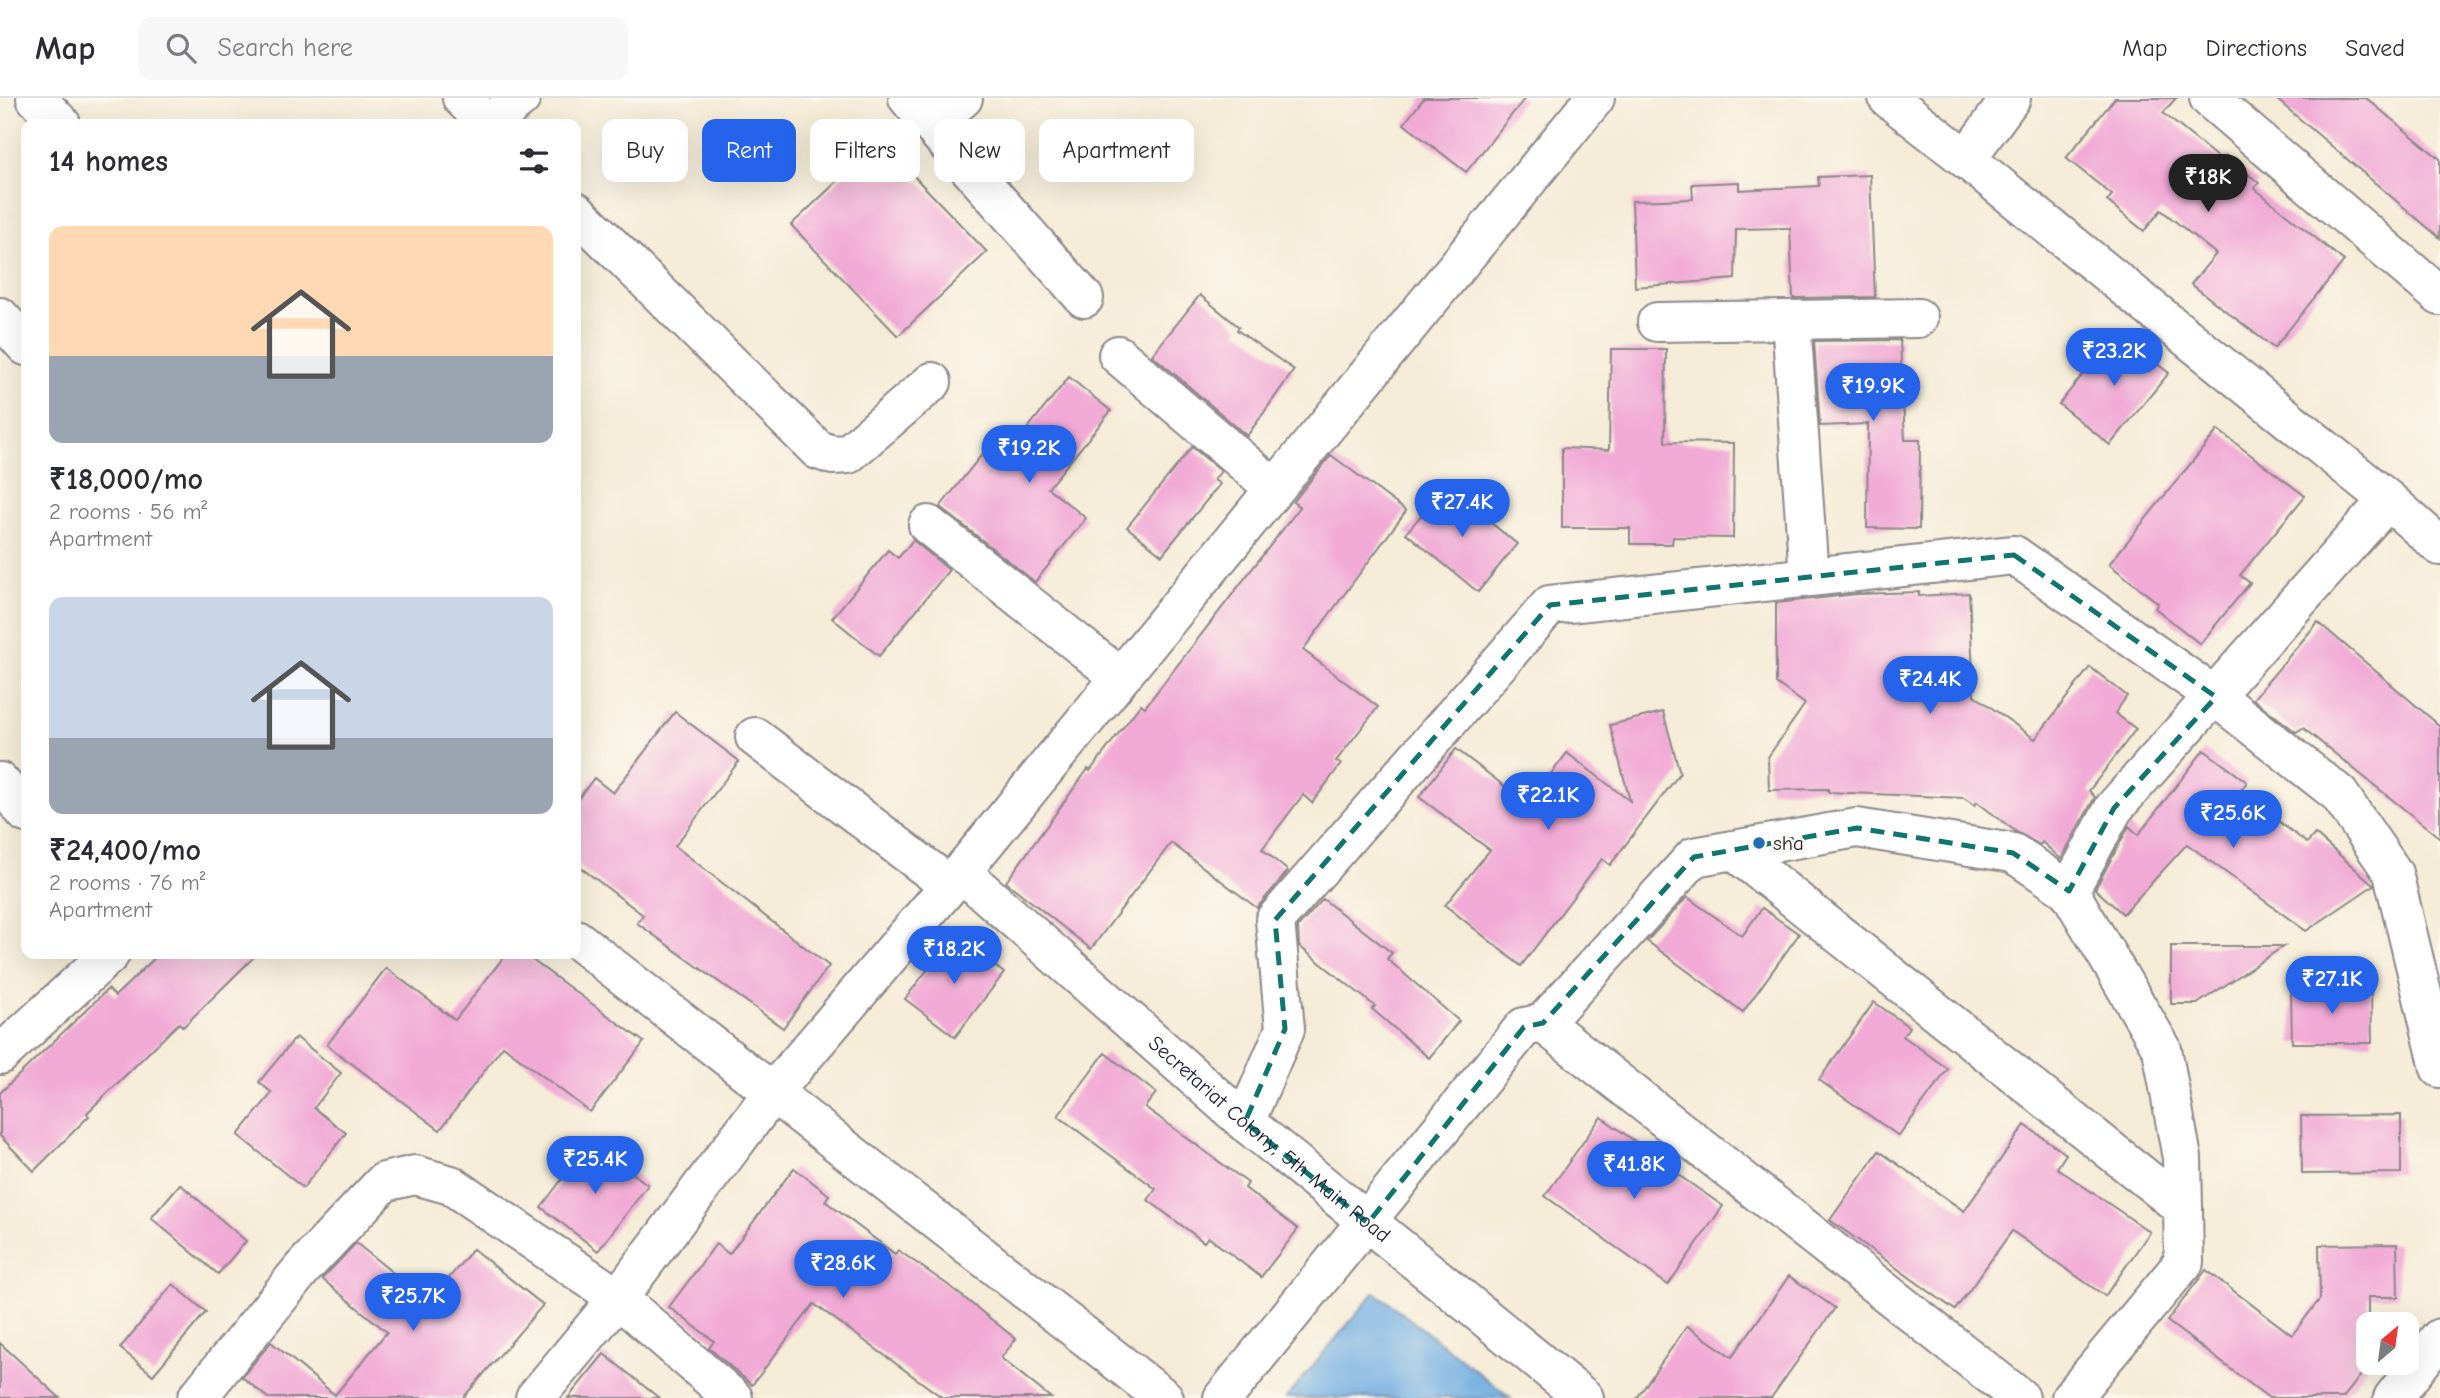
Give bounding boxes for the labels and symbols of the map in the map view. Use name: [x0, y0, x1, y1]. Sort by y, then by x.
pin: ₹18K: [2167, 155, 2249, 214]
pin: ₹23.2K: [2057, 328, 2171, 388]
pin: ₹19.9K: [1816, 364, 1930, 423]
pin: ₹19.2K: [972, 426, 1086, 485]
pin: ₹27.4K: [1405, 480, 1519, 539]
pin: ₹24.4K: [1873, 656, 1987, 716]
pin: ₹22.1K: [1491, 772, 1605, 832]
pin: ₹25.6K: [2176, 790, 2290, 850]
place label: sha: [1773, 831, 1804, 855]
marker: sha: [1751, 835, 1767, 851]
pin: ₹18.2K: [897, 926, 1011, 986]
pin: ₹27.1K: [2275, 956, 2389, 1016]
street label: Secretariat Colony, 5th Main Road: [1144, 1031, 1395, 1247]
pin: ₹25.4K: [538, 1136, 652, 1196]
pin: ₹41.8K: [1577, 1142, 1691, 1201]
pin: ₹28.6K: [786, 1240, 900, 1300]
pin: ₹25.7K: [356, 1274, 470, 1333]
north arrow: [2356, 1312, 2418, 1376]

